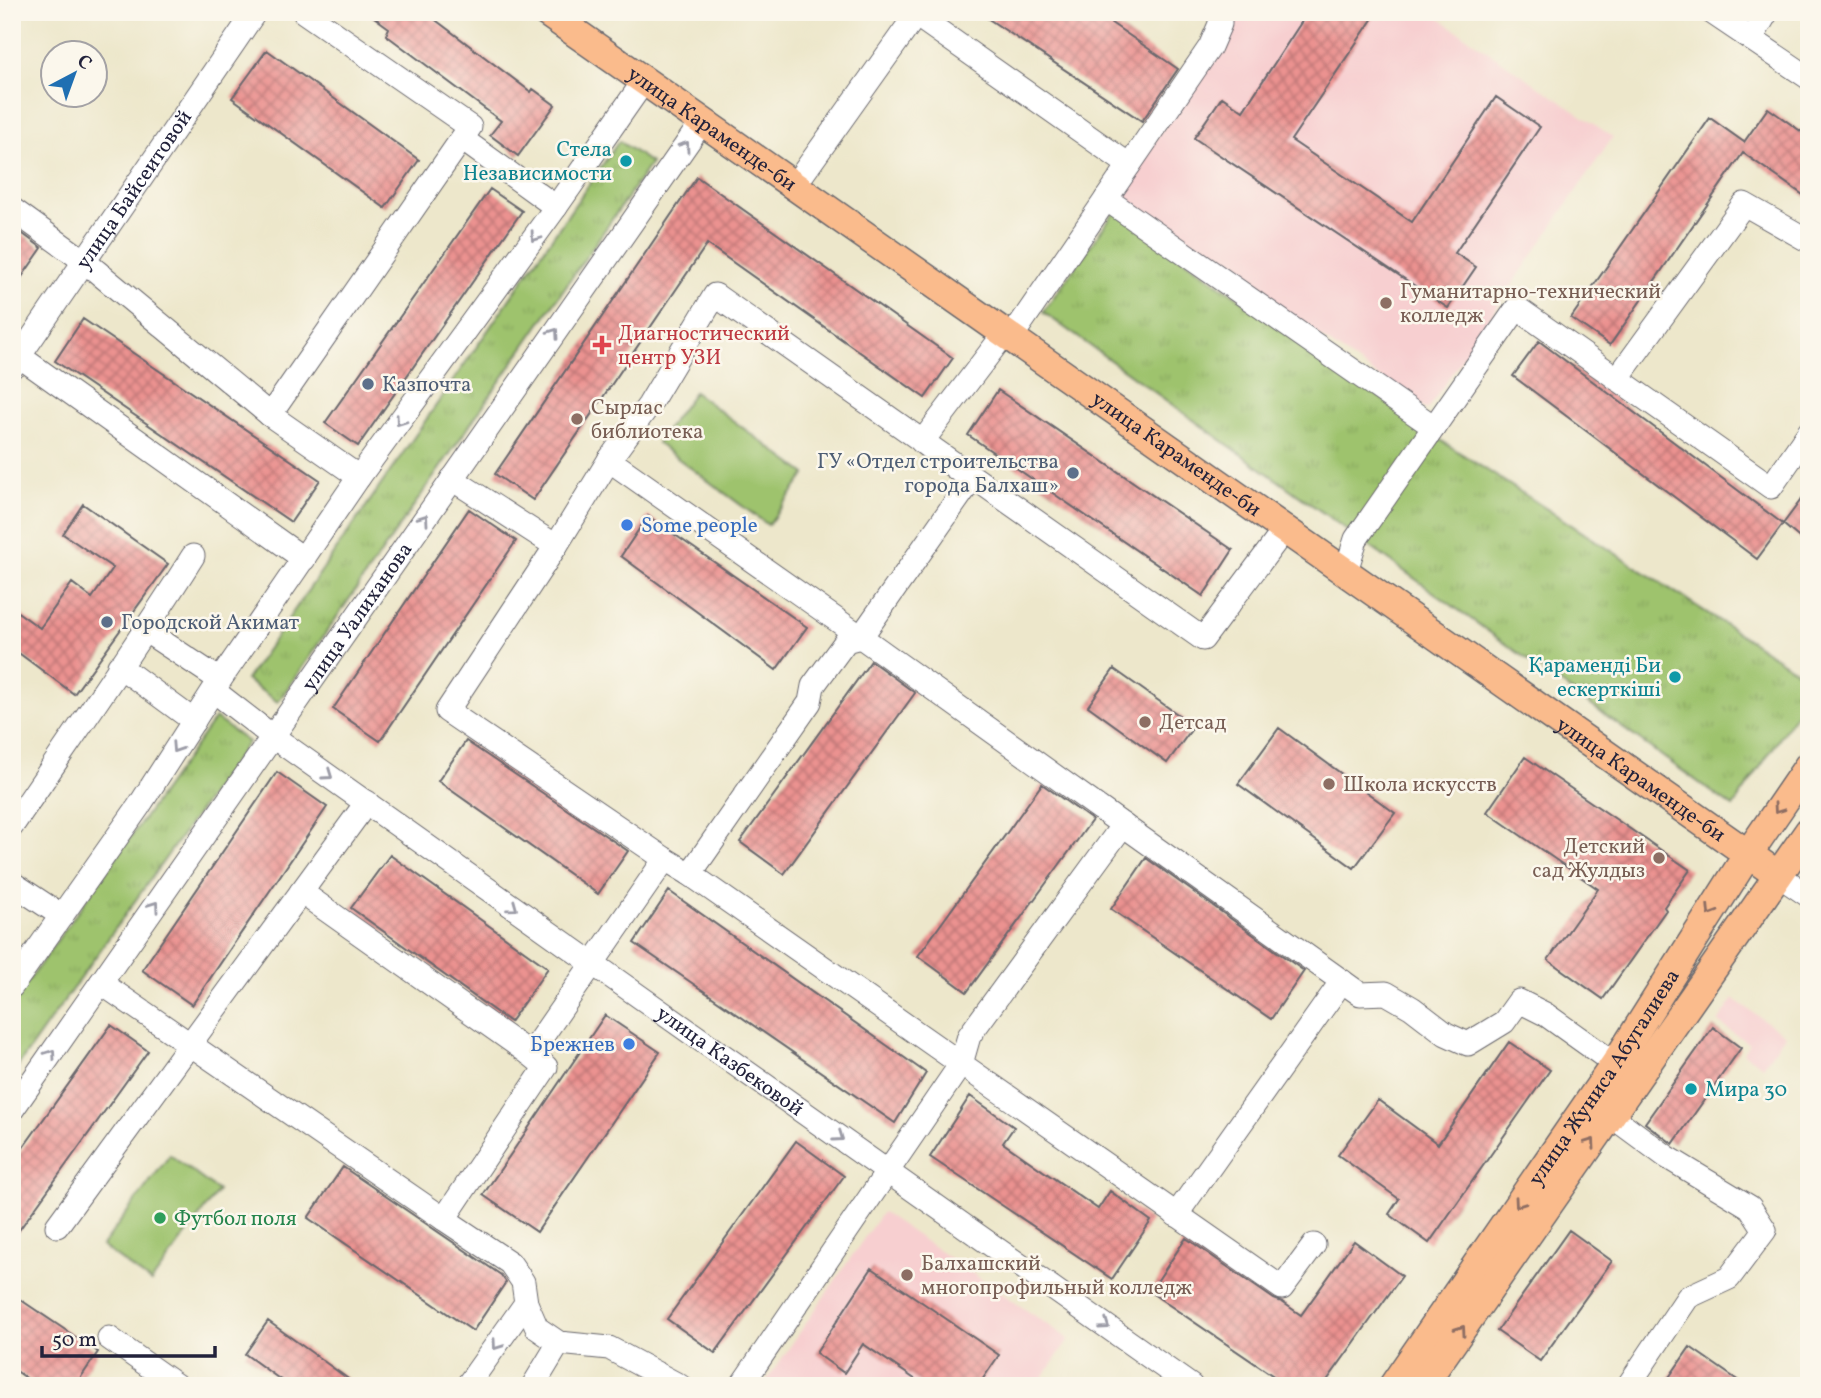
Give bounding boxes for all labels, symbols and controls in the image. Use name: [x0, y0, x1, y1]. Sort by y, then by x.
north arrow: [38, 38, 108, 108]
text: С: [71, 49, 97, 76]
street label: улица Караменде-би: [621, 60, 802, 199]
street label: улица Байсеитовой: [70, 105, 200, 276]
place label: Стела Независимости: [463, 136, 612, 189]
one-way arrow: [677, 141, 690, 154]
marker: Стела Независимости: [618, 153, 634, 169]
one-way arrow: [530, 229, 543, 242]
place label: Гуманитарно-технический колледж: [1400, 278, 1661, 331]
marker: Гуманитарно-технический колледж: [1378, 295, 1394, 311]
place label: Диагностический центр УЗИ: [618, 320, 790, 373]
one-way arrow: [546, 328, 558, 341]
marker: Диагностический центр УЗИ: [592, 335, 612, 355]
place label: Казпочта: [382, 371, 471, 400]
marker: Казпочта: [360, 376, 376, 392]
street label: улица Караменде-би: [1085, 385, 1267, 525]
place label: Сырлас библиотека: [591, 394, 703, 447]
marker: Сырлас библиотека: [569, 411, 585, 427]
one-way arrow: [396, 413, 408, 425]
place label: ГУ «Отдел строительства города Балхаш»: [817, 448, 1059, 501]
marker: ГУ «Отдел строительства города Балхаш»: [1065, 465, 1081, 481]
place label: Some people: [641, 512, 758, 541]
one-way arrow: [416, 514, 428, 527]
marker: Some people: [619, 517, 635, 533]
street label: улица Уалиханова: [296, 537, 420, 698]
place label: Городской Акимат: [121, 609, 300, 638]
marker: Городской Акимат: [99, 614, 115, 630]
place label: Қараменді Би ескерткіші: [1528, 652, 1661, 705]
marker: Қараменді Би ескерткіші: [1667, 669, 1683, 685]
place label: Детсад: [1159, 709, 1226, 738]
street label: улица Караменде-би: [1550, 711, 1731, 850]
marker: Детсад: [1137, 714, 1153, 730]
one-way arrow: [172, 740, 185, 753]
one-way arrow: [320, 767, 333, 779]
place label: Школа искусств: [1343, 771, 1497, 800]
marker: Школа искусств: [1321, 776, 1337, 792]
one-way arrow: [1774, 801, 1786, 814]
place label: Детский сад Жулдыз: [1532, 833, 1645, 886]
marker: Детский сад Жулдыз: [1651, 850, 1667, 866]
one-way arrow: [505, 899, 518, 911]
one-way arrow: [146, 901, 158, 914]
one-way arrow: [1707, 904, 1720, 917]
street label: улица Жуниса Абугалиева: [1522, 964, 1688, 1192]
street label: улица Казбековой: [650, 1000, 809, 1124]
place label: Брежнев: [530, 1031, 615, 1060]
marker: Брежнев: [621, 1036, 637, 1052]
one-way arrow: [43, 1049, 55, 1062]
place label: Мира 30: [1705, 1076, 1787, 1105]
marker: Мира 30: [1683, 1081, 1699, 1097]
one-way arrow: [831, 1129, 844, 1141]
one-way arrow: [1583, 1138, 1595, 1151]
one-way arrow: [1515, 1195, 1527, 1208]
place label: Футбол поля: [174, 1205, 297, 1234]
marker: Футбол поля: [152, 1210, 168, 1226]
place label: Балхашский многопрофильный колледж: [921, 1250, 1192, 1303]
marker: Балхашский многопрофильный колледж: [899, 1267, 915, 1283]
scale bar: [42, 1314, 215, 1358]
one-way arrow: [1097, 1317, 1110, 1329]
one-way arrow: [1453, 1325, 1465, 1338]
text: 50 m: [52, 1326, 97, 1355]
one-way arrow: [493, 1337, 505, 1350]

